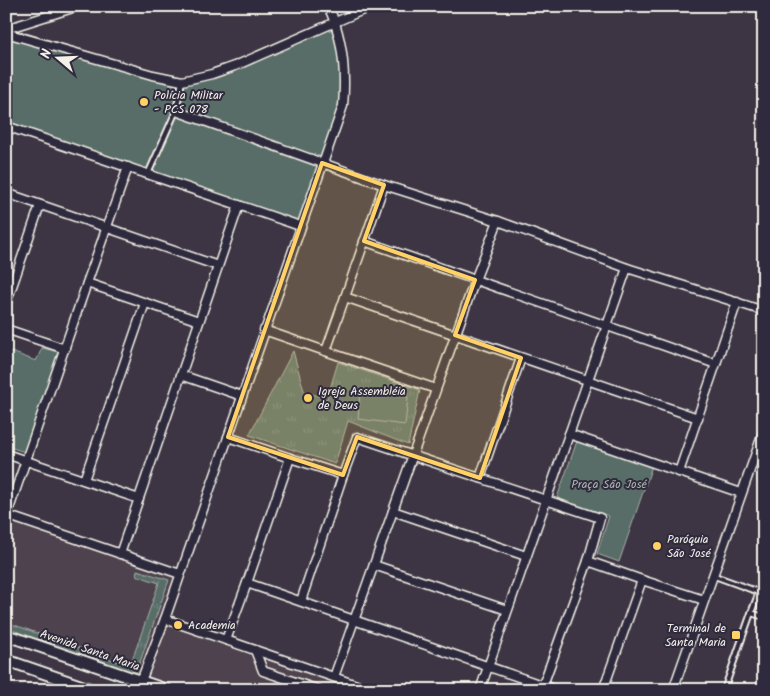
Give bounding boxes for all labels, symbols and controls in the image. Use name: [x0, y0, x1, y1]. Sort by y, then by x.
north arrow: [32, 32, 82, 82]
text: N: [35, 46, 59, 62]
place label: Polícia Militar - PCS 078: [154, 86, 224, 119]
marker: Polícia Militar - PCS 078: [138, 96, 150, 108]
place label: Igreja Assembléia de Deus: [318, 382, 406, 415]
marker: Igreja Assembléia de Deus: [302, 392, 314, 404]
park label: Praça São José: [571, 475, 648, 494]
place label: Paróquia São José: [667, 530, 711, 563]
marker: Paróquia São José: [651, 540, 663, 552]
place label: Academia: [188, 616, 236, 635]
marker: Academia: [172, 619, 184, 631]
place label: Terminal de Santa Maria: [665, 619, 727, 652]
street label: Avenida Santa Maria: [37, 624, 143, 677]
marker: Terminal de Santa Maria: [730, 629, 742, 641]

